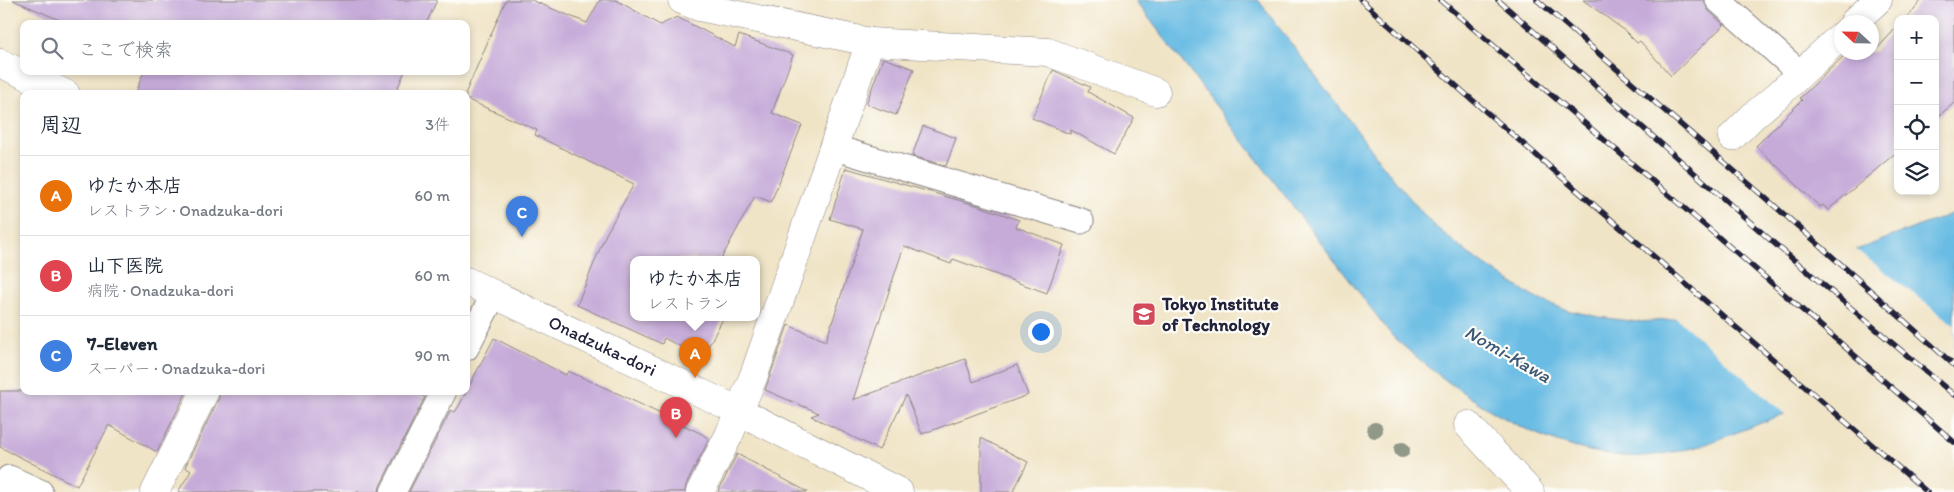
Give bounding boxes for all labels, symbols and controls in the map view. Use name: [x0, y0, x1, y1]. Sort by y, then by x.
north arrow: [1834, 15, 1879, 60]
map controls: [1894, 15, 1939, 195]
button: +: [1894, 15, 1939, 60]
search box: [20, 20, 470, 75]
icon: search: [38, 34, 66, 62]
text: ここで検索: [78, 38, 173, 61]
button: −: [1894, 60, 1939, 105]
button: locate: [1894, 105, 1939, 150]
text: 周辺: [40, 112, 82, 137]
text: 3件: [425, 115, 450, 134]
button: layers: [1894, 150, 1939, 195]
text: ゆたか本店: [87, 174, 182, 197]
text: A: [51, 186, 61, 205]
text: 60 m: [415, 186, 450, 205]
pin: C: [506, 196, 538, 237]
text: レストラン · Onadzuka-dori: [87, 201, 283, 220]
text: 山下医院: [87, 254, 163, 277]
popup: [630, 256, 760, 321]
text: B: [51, 266, 61, 285]
text: 60 m: [415, 266, 450, 285]
text: ゆたか本店: [647, 267, 743, 290]
text: 病院 · Onadzuka-dori: [87, 281, 234, 300]
place label: Tokyo Institute of Technology: [1161, 293, 1279, 336]
text: レストラン: [647, 294, 729, 313]
school or university icon: Tokyo Institute of Technology: [1131, 301, 1157, 327]
street label: Onadzuka-dori: [545, 311, 660, 381]
your location: [1028, 319, 1054, 345]
water label: Nomi-Kawa: [1461, 320, 1555, 388]
text: 7-Eleven: [87, 332, 158, 355]
pin: A: [679, 337, 711, 378]
text: C: [51, 346, 61, 365]
text: 90 m: [415, 346, 450, 365]
text: スーパー · Onadzuka-dori: [87, 359, 265, 378]
pin: B: [660, 397, 692, 438]

